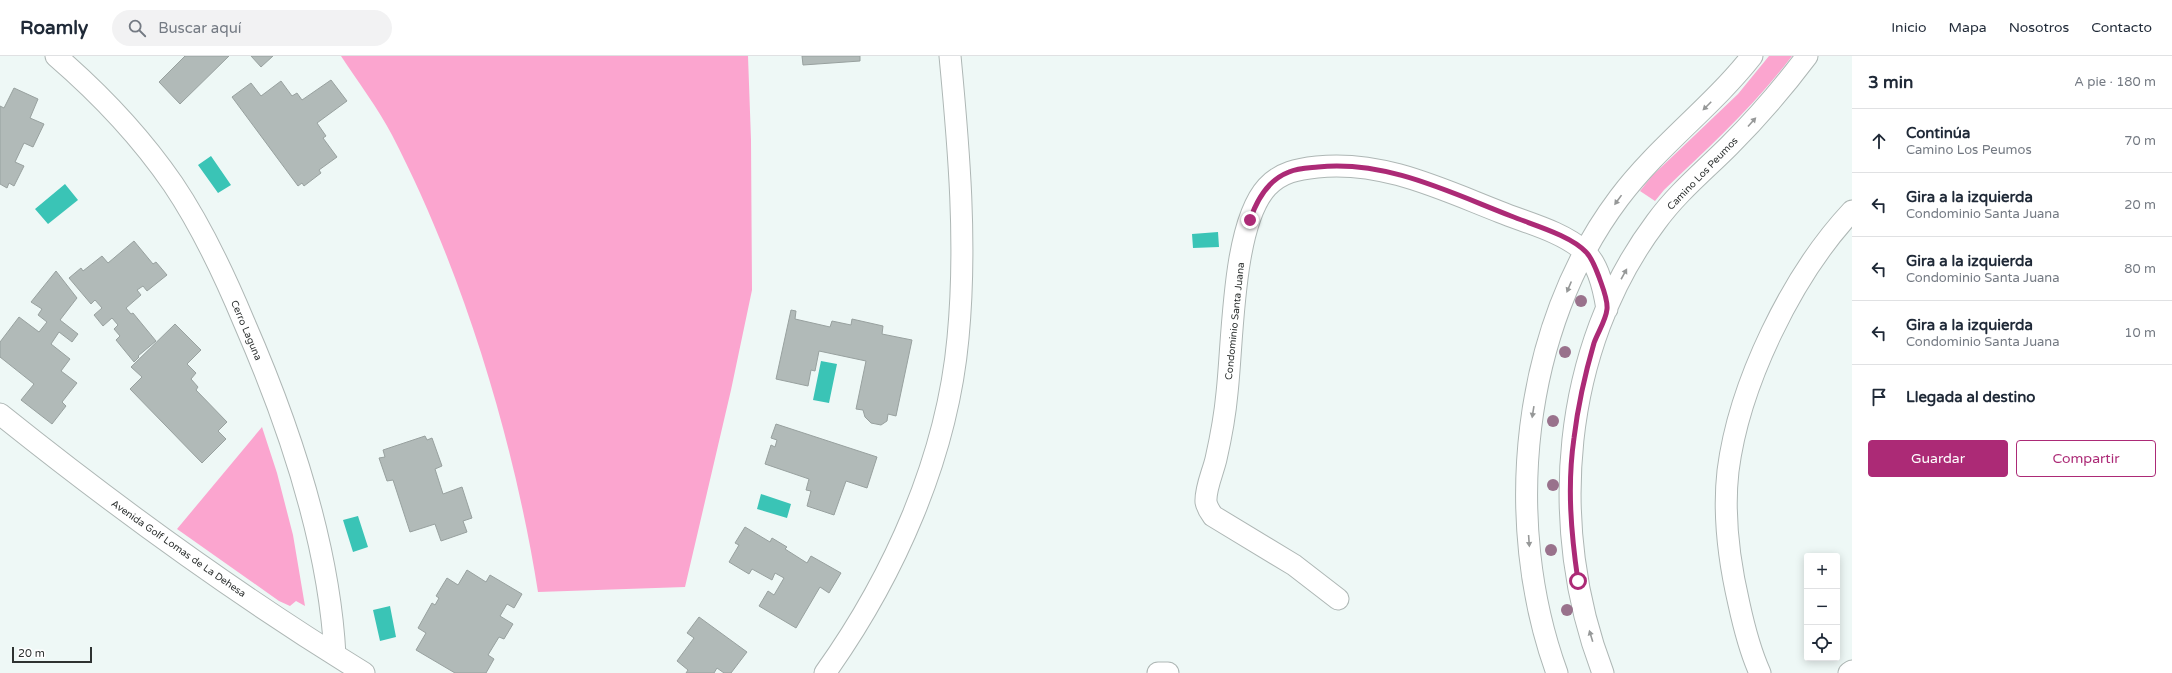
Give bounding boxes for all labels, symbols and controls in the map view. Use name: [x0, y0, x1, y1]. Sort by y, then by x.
search box: [112, 10, 392, 46]
text: Roamly: [20, 17, 88, 39]
icon: search: [126, 17, 148, 39]
text: Buscar aquí: [158, 19, 242, 37]
text: Inicio: [1891, 19, 1927, 36]
text: Mapa: [1949, 19, 1987, 36]
text: Nosotros: [2009, 19, 2069, 36]
text: Contacto: [2091, 19, 2152, 36]
text: 3 min: [1868, 72, 1913, 93]
text: A pie · 180 m: [2074, 74, 2156, 90]
one-way arrow: [1702, 101, 1712, 111]
one-way arrow: [1747, 117, 1757, 127]
text: Continúa: [1906, 124, 1970, 142]
icon: ahead: [1868, 130, 1890, 152]
text: 70 m: [2124, 133, 2156, 149]
street label: Camino Los Peumos: [1665, 135, 1741, 213]
text: Camino Los Peumos: [1906, 142, 2032, 158]
text: Gira a la izquierda: [1906, 188, 2033, 206]
one-way arrow: [1614, 194, 1622, 205]
icon: left: [1868, 194, 1890, 216]
text: 20 m: [2124, 197, 2156, 213]
text: Condominio Santa Juana: [1906, 206, 2060, 222]
route end: [1241, 211, 1259, 229]
text: Gira a la izquierda: [1906, 252, 2033, 270]
icon: left: [1868, 258, 1890, 280]
text: 80 m: [2124, 261, 2156, 277]
street label: Condominio Santa Juana: [1223, 262, 1247, 380]
one-way arrow: [1620, 268, 1627, 279]
text: Condominio Santa Juana: [1906, 270, 2060, 286]
one-way arrow: [1566, 282, 1572, 293]
street label: Cerro Laguna: [228, 299, 264, 362]
text: Gira a la izquierda: [1906, 316, 2033, 334]
icon: left: [1868, 322, 1890, 344]
text: 10 m: [2124, 325, 2156, 341]
text: Condominio Santa Juana: [1906, 334, 2060, 350]
icon: arrive: [1868, 386, 1890, 408]
text: Llegada al destino: [1906, 388, 2035, 406]
one-way arrow: [1530, 406, 1536, 418]
button: Guardar: [1868, 440, 2008, 477]
button: Compartir: [2016, 440, 2156, 477]
street label: Avenida Golf Lomas de La Dehesa: [109, 498, 248, 600]
one-way arrow: [1526, 535, 1532, 547]
map controls: [1804, 553, 1840, 661]
button: +: [1804, 553, 1840, 589]
route start: [1569, 572, 1587, 590]
button: −: [1804, 589, 1840, 625]
button: locate: [1804, 625, 1840, 661]
one-way arrow: [1588, 630, 1594, 642]
scale bar: [12, 645, 92, 664]
text: 20 m: [18, 647, 45, 660]

